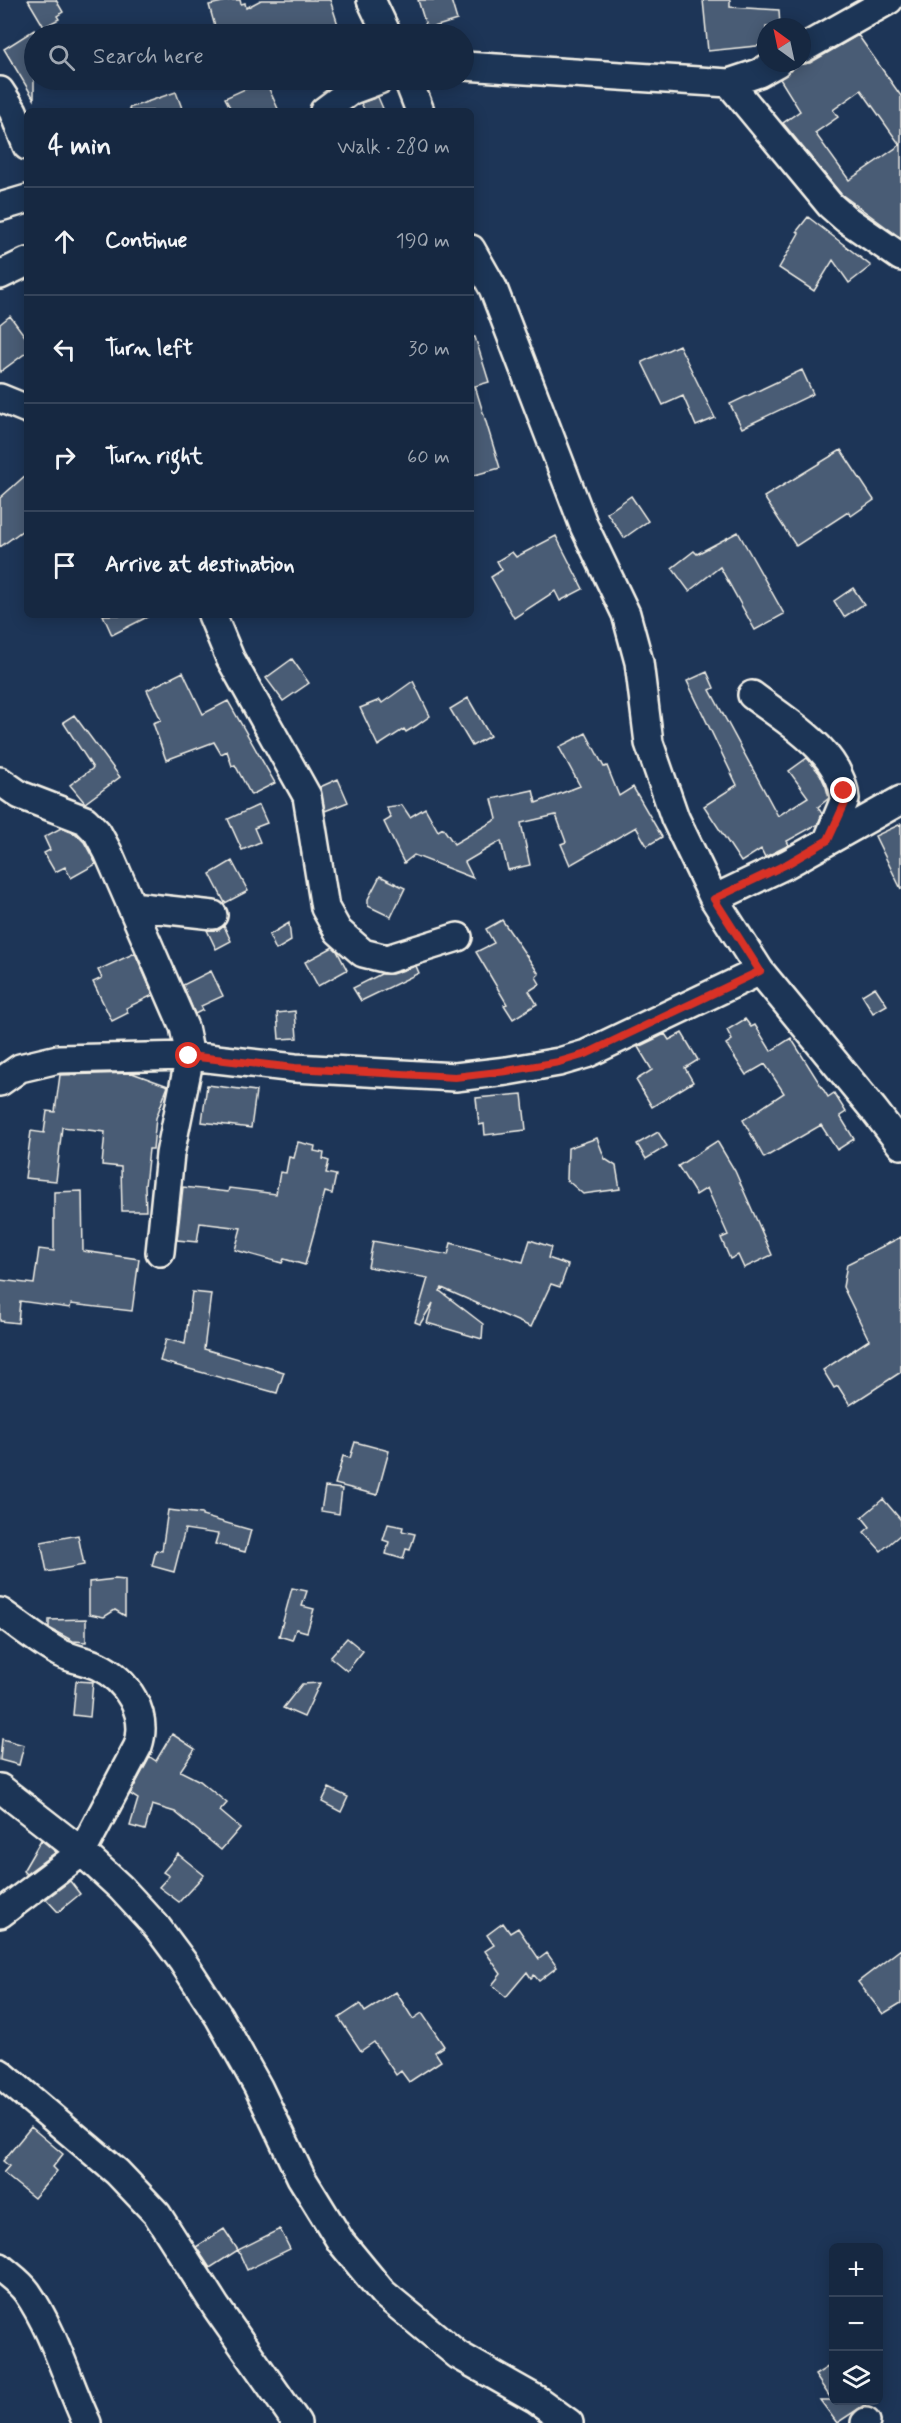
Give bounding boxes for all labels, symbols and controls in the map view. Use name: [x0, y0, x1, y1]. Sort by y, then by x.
north arrow: [757, 18, 811, 72]
search box: [24, 24, 474, 90]
icon: search: [45, 41, 78, 74]
text: Search here: [93, 43, 204, 71]
text: 4 min: [48, 130, 111, 164]
text: Walk · 280 m: [337, 134, 450, 161]
icon: ahead: [48, 225, 81, 258]
text: Continue: [105, 227, 187, 255]
text: 190 m: [396, 228, 450, 255]
icon: left: [48, 333, 81, 366]
text: Turn left: [105, 335, 193, 363]
text: 30 m: [408, 336, 450, 363]
icon: right: [48, 441, 81, 474]
text: Turn right: [105, 443, 203, 471]
text: 60 m: [407, 444, 450, 471]
icon: arrive: [48, 549, 81, 582]
text: Arrive at destination: [105, 551, 295, 579]
route end: [830, 777, 856, 803]
route start: [175, 1042, 201, 1068]
map controls: [829, 2243, 883, 2405]
button: +: [829, 2243, 883, 2297]
button: −: [829, 2297, 883, 2351]
button: layers: [829, 2351, 883, 2405]

